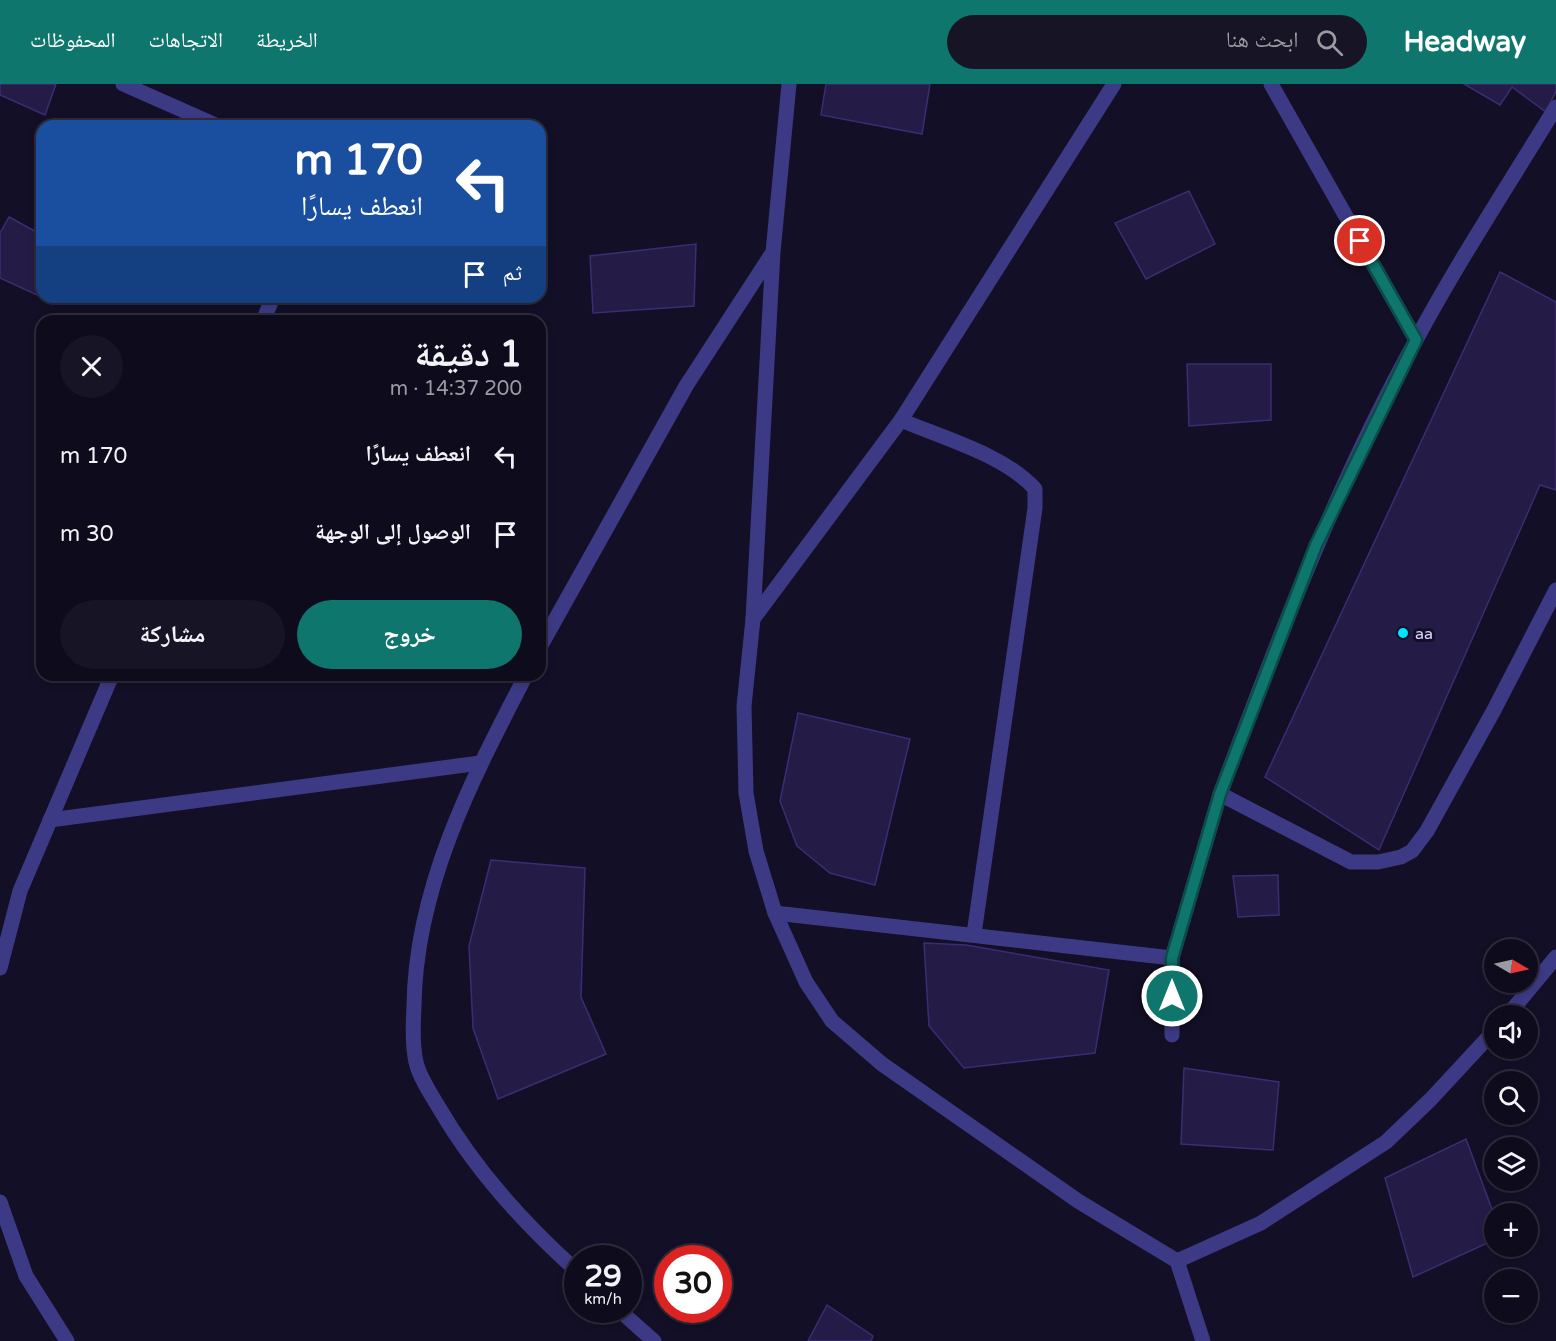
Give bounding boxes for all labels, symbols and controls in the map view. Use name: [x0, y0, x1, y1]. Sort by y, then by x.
search box: [947, 15, 1367, 69]
text: Headway: [1403, 25, 1526, 59]
icon: search: [1313, 26, 1346, 59]
text: ابحث هنا: [1226, 27, 1298, 53]
text: المحفوظات: [30, 28, 115, 53]
text: الاتجاهات: [148, 28, 223, 53]
text: الخريطة: [256, 28, 318, 53]
text: 170 m: [294, 135, 423, 186]
icon: left: [444, 144, 522, 222]
text: انعطف يسارًا: [301, 190, 423, 223]
pin: [1334, 215, 1385, 266]
icon: arrive: [1343, 224, 1376, 257]
icon: arrive: [458, 258, 491, 291]
text: ثم: [503, 260, 522, 286]
text: 1 دقيقة: [414, 333, 522, 376]
button: close: [60, 335, 123, 398]
text: 200 m · 14:37: [390, 377, 522, 401]
icon: left: [489, 440, 522, 473]
text: انعطف يسارًا: [366, 441, 471, 467]
text: 170 m: [60, 443, 127, 469]
icon: arrive: [489, 518, 522, 551]
text: الوصول إلى الوجهة: [315, 519, 471, 545]
text: 30 m: [60, 521, 114, 547]
button: مشاركة: [60, 600, 285, 669]
button: خروج: [297, 600, 522, 669]
place label: aa: [1415, 624, 1433, 644]
marker: aa: [1396, 626, 1410, 640]
north arrow: [1484, 939, 1538, 993]
map controls: [1484, 939, 1538, 1323]
position arrow: [1140, 964, 1204, 1028]
button: sound: [1484, 1005, 1538, 1059]
button: search: [1484, 1071, 1538, 1125]
button: layers: [1484, 1137, 1538, 1191]
button: +: [1484, 1203, 1538, 1257]
speed limit sign: 30: [654, 1245, 732, 1323]
text: 29: [584, 1258, 622, 1295]
button: −: [1484, 1269, 1538, 1323]
text: km/h: [584, 1290, 622, 1308]

